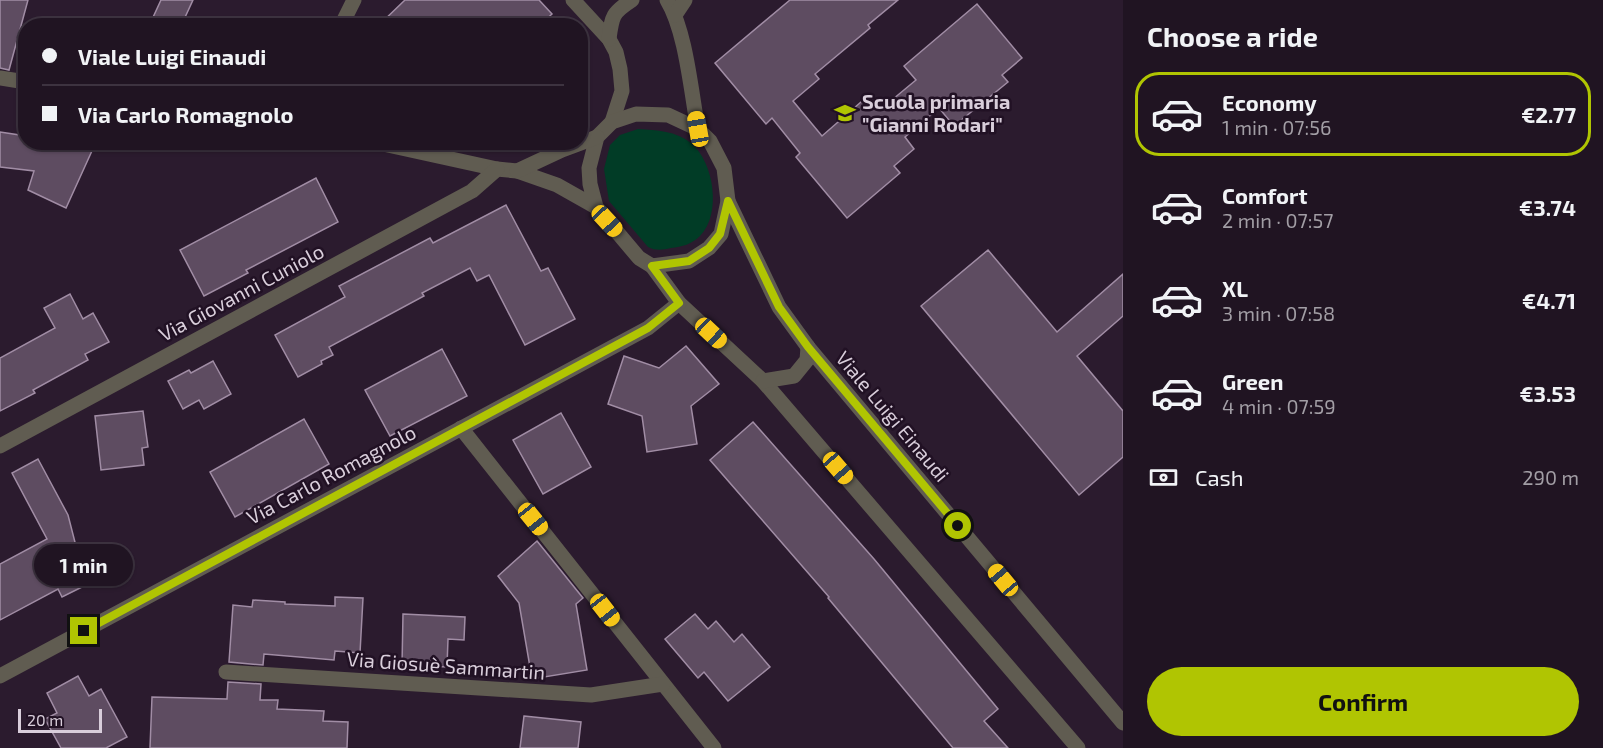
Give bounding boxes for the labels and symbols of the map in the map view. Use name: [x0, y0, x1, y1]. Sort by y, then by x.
place label: Scuola primaria "Gianni Rodari": [862, 89, 1010, 136]
school or university icon: Scuola primaria "Gianni Rodari": [833, 101, 857, 125]
car: [686, 110, 710, 148]
car: [588, 202, 626, 240]
street label: Via Giovanni Cuniolo: [154, 238, 328, 346]
car: [692, 314, 730, 352]
street label: Viale Luigi Einaudi: [831, 346, 955, 486]
street label: Via Carlo Romagnolo: [242, 419, 420, 529]
car: [819, 449, 857, 487]
car: [515, 499, 551, 539]
route start: [944, 512, 971, 539]
callout: 1 min: [34, 544, 134, 586]
car: [985, 560, 1021, 600]
car: [587, 590, 623, 630]
route end: [70, 617, 97, 644]
street label: Via Giosuè Sammartin: [346, 646, 546, 684]
scale bar: [18, 706, 102, 734]

